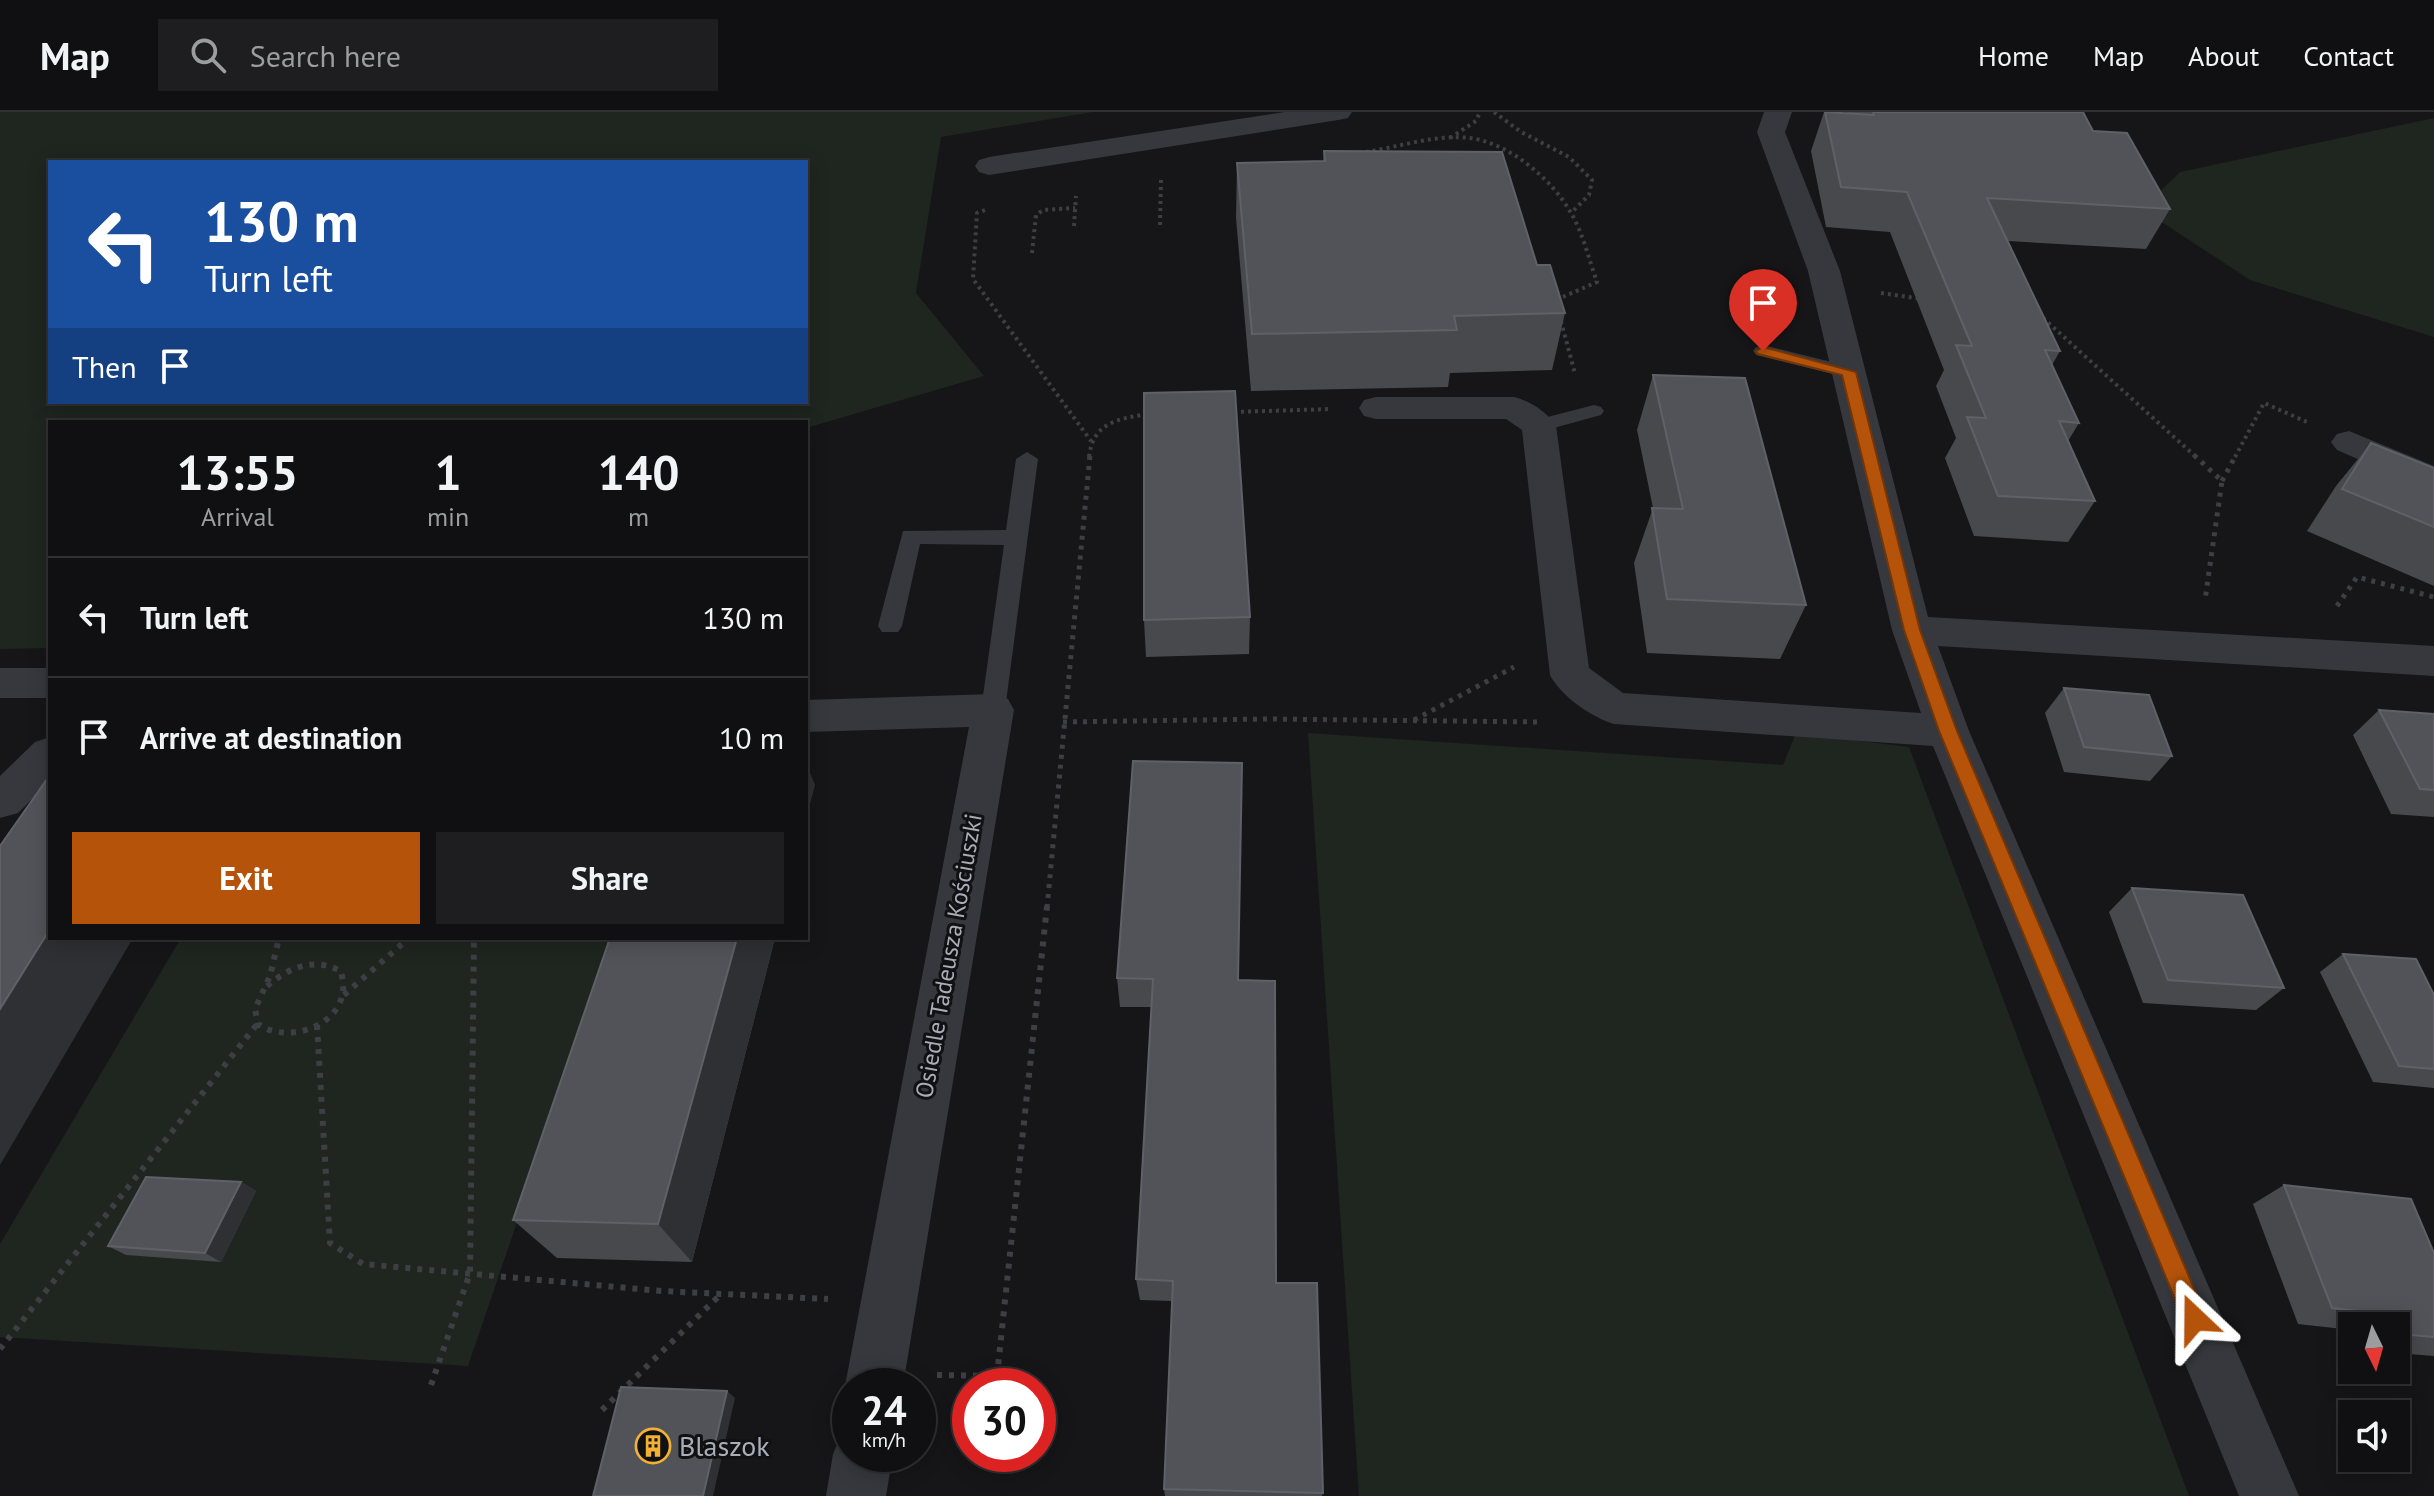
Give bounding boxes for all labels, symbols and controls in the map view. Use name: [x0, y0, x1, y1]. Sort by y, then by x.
search box: [158, 19, 718, 91]
text: Map: [40, 31, 110, 80]
icon: search: [186, 33, 230, 77]
text: Search here: [250, 36, 401, 75]
text: Home: [1978, 37, 2049, 74]
text: Map: [2093, 37, 2144, 74]
text: About: [2188, 37, 2259, 74]
text: Contact: [2303, 37, 2394, 74]
text: 130 m: [204, 185, 359, 257]
icon: left: [72, 192, 176, 296]
text: Turn left: [204, 255, 333, 302]
pin: [1729, 269, 1797, 351]
icon: arrive: [1741, 281, 1785, 325]
icon: arrive: [153, 344, 197, 388]
text: Then: [72, 347, 137, 386]
text: 13:55: [177, 441, 298, 503]
text: 1: [434, 441, 462, 503]
text: 140: [598, 441, 679, 503]
text: Arrival: [201, 500, 274, 533]
text: min: [427, 500, 469, 533]
text: m: [628, 500, 649, 533]
icon: left: [72, 595, 116, 639]
text: Turn left: [140, 598, 248, 637]
text: 130 m: [703, 598, 784, 637]
icon: arrive: [72, 715, 116, 759]
text: Arrive at destination: [140, 718, 402, 757]
text: 10 m: [719, 718, 784, 757]
street label: Osiedle Tadeusza Kościuszki: [908, 811, 989, 1101]
button: Exit: [72, 832, 420, 924]
button: Share: [436, 832, 784, 924]
position arrow: [2153, 1277, 2237, 1361]
north arrow: [2338, 1312, 2410, 1384]
map controls: [2338, 1312, 2410, 1472]
speed limit sign: 30: [952, 1368, 1056, 1472]
text: 24: [861, 1384, 907, 1436]
button: sound: [2338, 1400, 2410, 1472]
building icon: Blaszok: [634, 1427, 672, 1465]
place label: Blaszok: [679, 1427, 770, 1464]
text: km/h: [862, 1427, 906, 1453]

